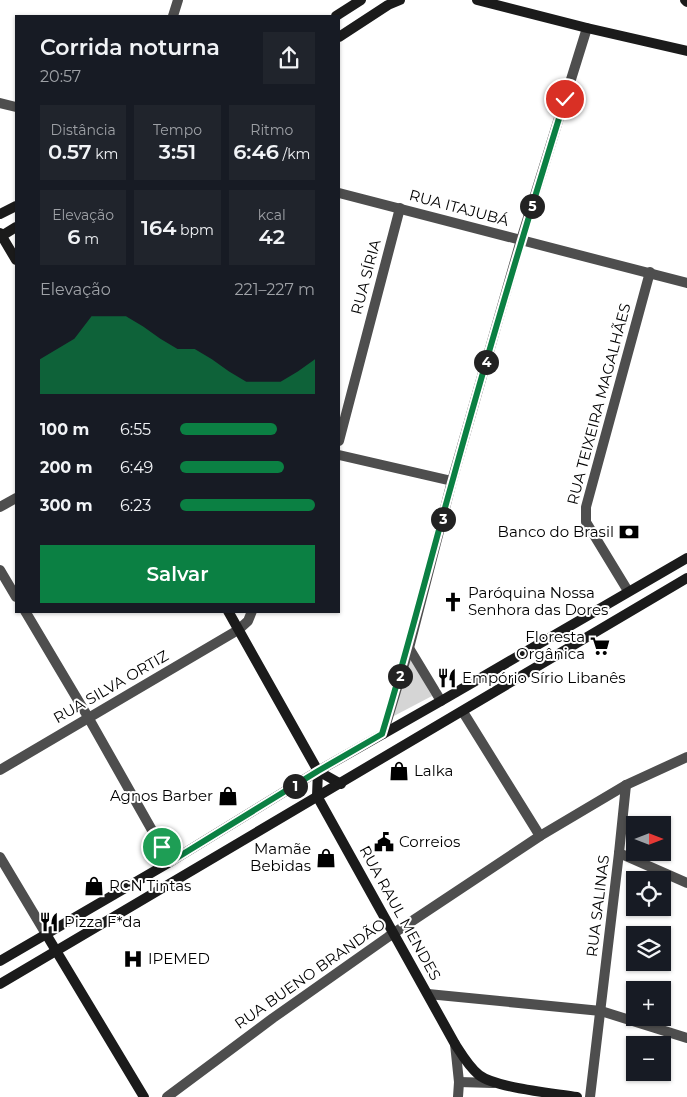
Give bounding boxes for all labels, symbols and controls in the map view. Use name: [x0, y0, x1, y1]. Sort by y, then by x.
button: share: [263, 32, 315, 84]
text: Corrida noturna: [40, 34, 220, 61]
text: 20:57: [40, 67, 81, 86]
pin: [544, 78, 586, 120]
icon: check: [551, 85, 579, 113]
text: Distância: [51, 121, 116, 139]
text: Tempo: [153, 121, 202, 139]
text: Ritmo: [250, 121, 293, 139]
text: 0.57: [48, 139, 92, 164]
text: 3:51: [159, 139, 196, 164]
text: 6:46: [233, 139, 279, 164]
text: km: [92, 145, 118, 163]
text: /km: [279, 145, 310, 163]
street label: RUA ITAJUBÁ: [407, 185, 511, 230]
pin: 5: [520, 194, 544, 218]
text: 5: [528, 197, 537, 215]
text: Elevação: [52, 206, 114, 224]
text: kcal: [258, 206, 286, 224]
text: 164: [141, 215, 176, 240]
text: bpm: [176, 221, 214, 239]
text: 6: [67, 224, 80, 249]
text: 42: [259, 224, 285, 249]
text: m: [80, 230, 99, 248]
street label: RUA SÍRIA: [346, 237, 385, 317]
text: Elevação: [40, 280, 111, 299]
text: 221–227 m: [235, 280, 315, 299]
street label: RUA TEIXEIRA MAGALHÃES: [562, 301, 635, 507]
pin: 4: [474, 350, 498, 374]
text: 4: [482, 353, 491, 371]
text: 100 m: [40, 420, 89, 439]
text: 6:55: [120, 420, 151, 439]
text: 200 m: [40, 458, 92, 477]
text: 6:49: [120, 458, 153, 477]
text: 300 m: [40, 496, 93, 515]
text: 6:23: [120, 496, 151, 515]
pin: 3: [430, 506, 456, 532]
text: 3: [439, 510, 448, 528]
bank icon: Banco do Brasil: [618, 521, 640, 543]
place label: Banco do Brasil: [498, 522, 614, 541]
button: Salvar: [40, 545, 315, 603]
place label: Paróquina Nossa Senhora das Dores: [468, 583, 608, 619]
church icon: Paróquina Nossa Senhora das Dores: [442, 591, 464, 613]
place label: Floresta Orgânica: [516, 627, 585, 663]
supermarket icon: Floresta Orgânica: [589, 635, 611, 657]
street label: RUA SILVA ORTIZ: [50, 646, 172, 727]
pin: 2: [388, 664, 412, 688]
text: 2: [396, 667, 405, 685]
restaurant icon: Empório Sírio Libanês: [436, 667, 458, 689]
place label: Empório Sírio Libanês: [462, 668, 626, 687]
shop icon: Lalka: [388, 760, 410, 782]
place label: Lalka: [414, 761, 453, 780]
pin: 1: [282, 774, 308, 798]
text: 1: [293, 777, 298, 795]
shop icon: Agnos Barber: [217, 785, 239, 807]
place label: Agnos Barber: [110, 786, 213, 805]
north arrow: [626, 816, 671, 861]
map controls: [626, 816, 671, 1081]
pin: [141, 826, 183, 868]
public building icon: Correios: [373, 831, 395, 853]
place label: Correios: [399, 832, 460, 851]
icon: arrive: [148, 833, 176, 861]
place label: Mamãe Bebidas: [250, 839, 311, 875]
street label: RUA RAUL MENDES: [355, 842, 445, 984]
shop icon: Mamãe Bebidas: [315, 847, 337, 869]
street label: RUA SALINAS: [582, 854, 613, 958]
button: locate: [626, 871, 671, 916]
shop icon: RCN Tintas: [83, 875, 105, 897]
place label: RCN Tintas: [109, 876, 191, 895]
restaurant icon: Pizza F*da: [38, 911, 60, 933]
place label: Pizza F*da: [64, 912, 141, 931]
street label: RUA BUENO BRANDÃO: [231, 914, 389, 1033]
button: layers: [626, 926, 671, 971]
hospital icon: IPEMED: [122, 948, 144, 970]
place label: IPEMED: [148, 949, 210, 968]
button: +: [626, 981, 671, 1026]
button: −: [626, 1036, 671, 1081]

